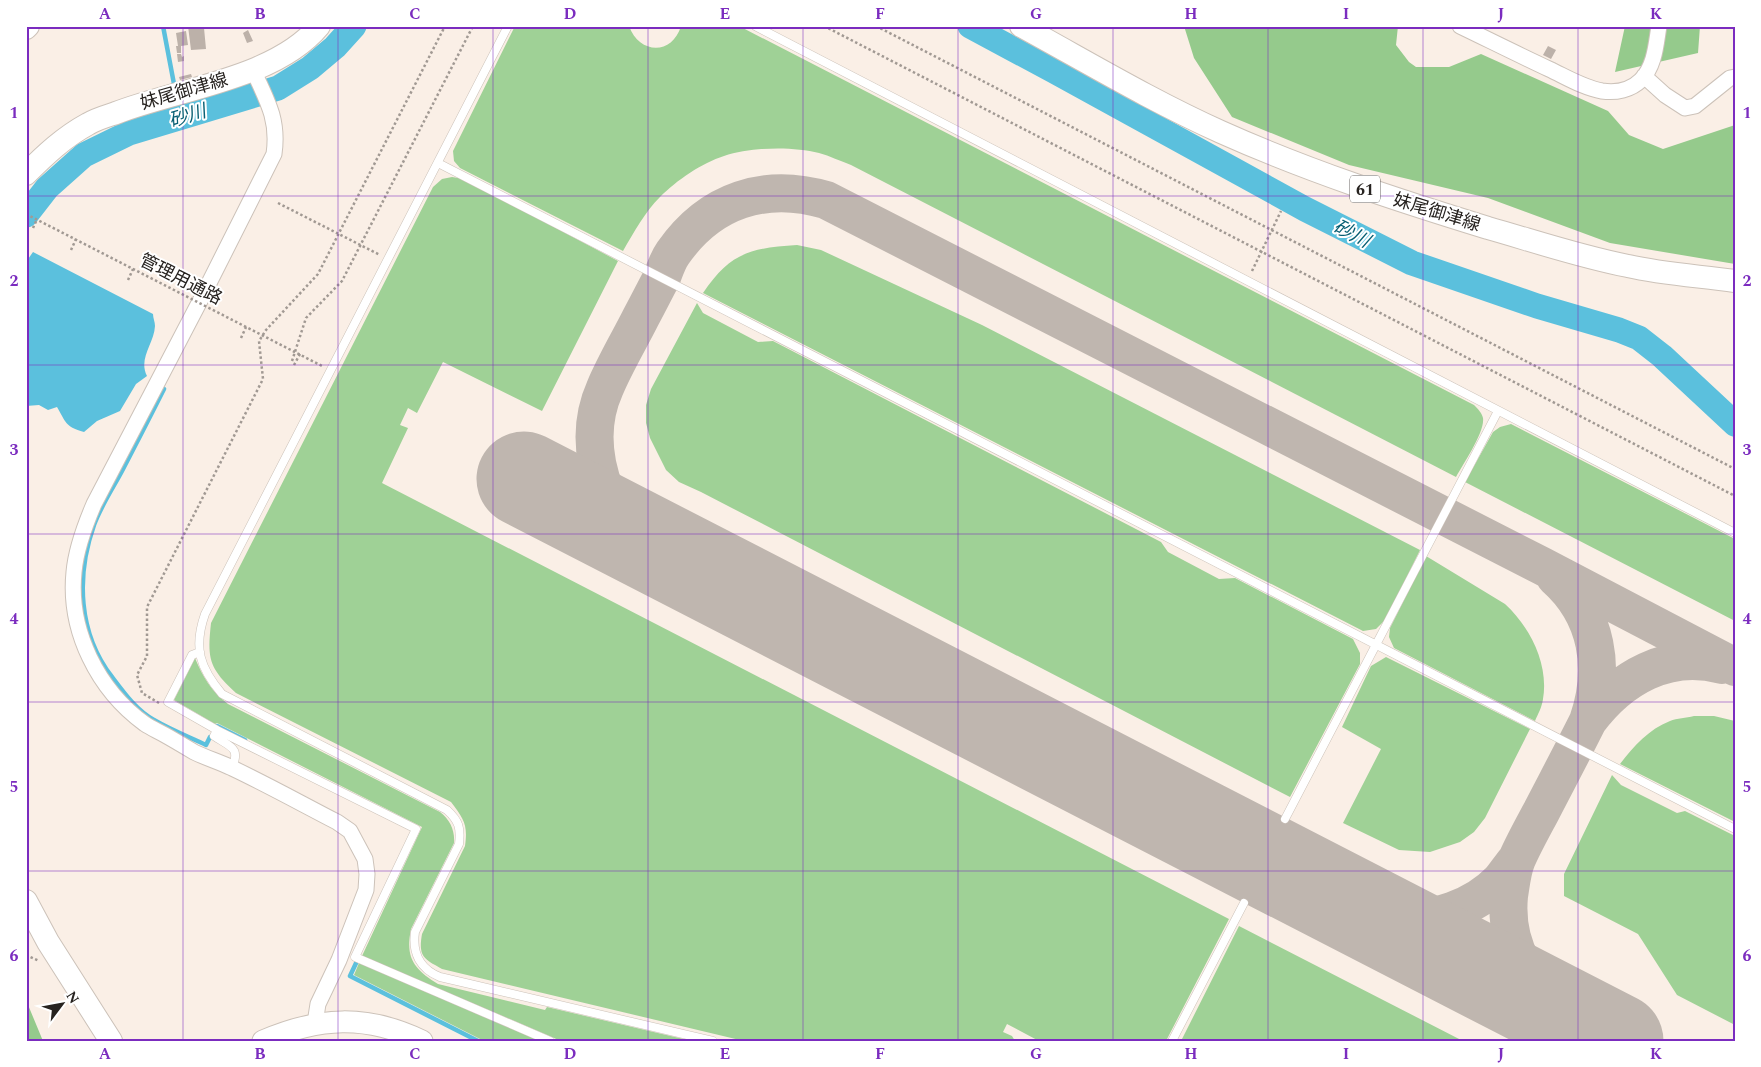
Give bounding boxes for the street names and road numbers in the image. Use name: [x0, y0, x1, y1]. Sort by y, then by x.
street label: 妹尾御津線: [137, 66, 231, 117]
road number: 61: [1350, 175, 1380, 202]
street label: 妹尾御津線: [1390, 186, 1484, 239]
street label: 管理用通路: [135, 247, 227, 312]

